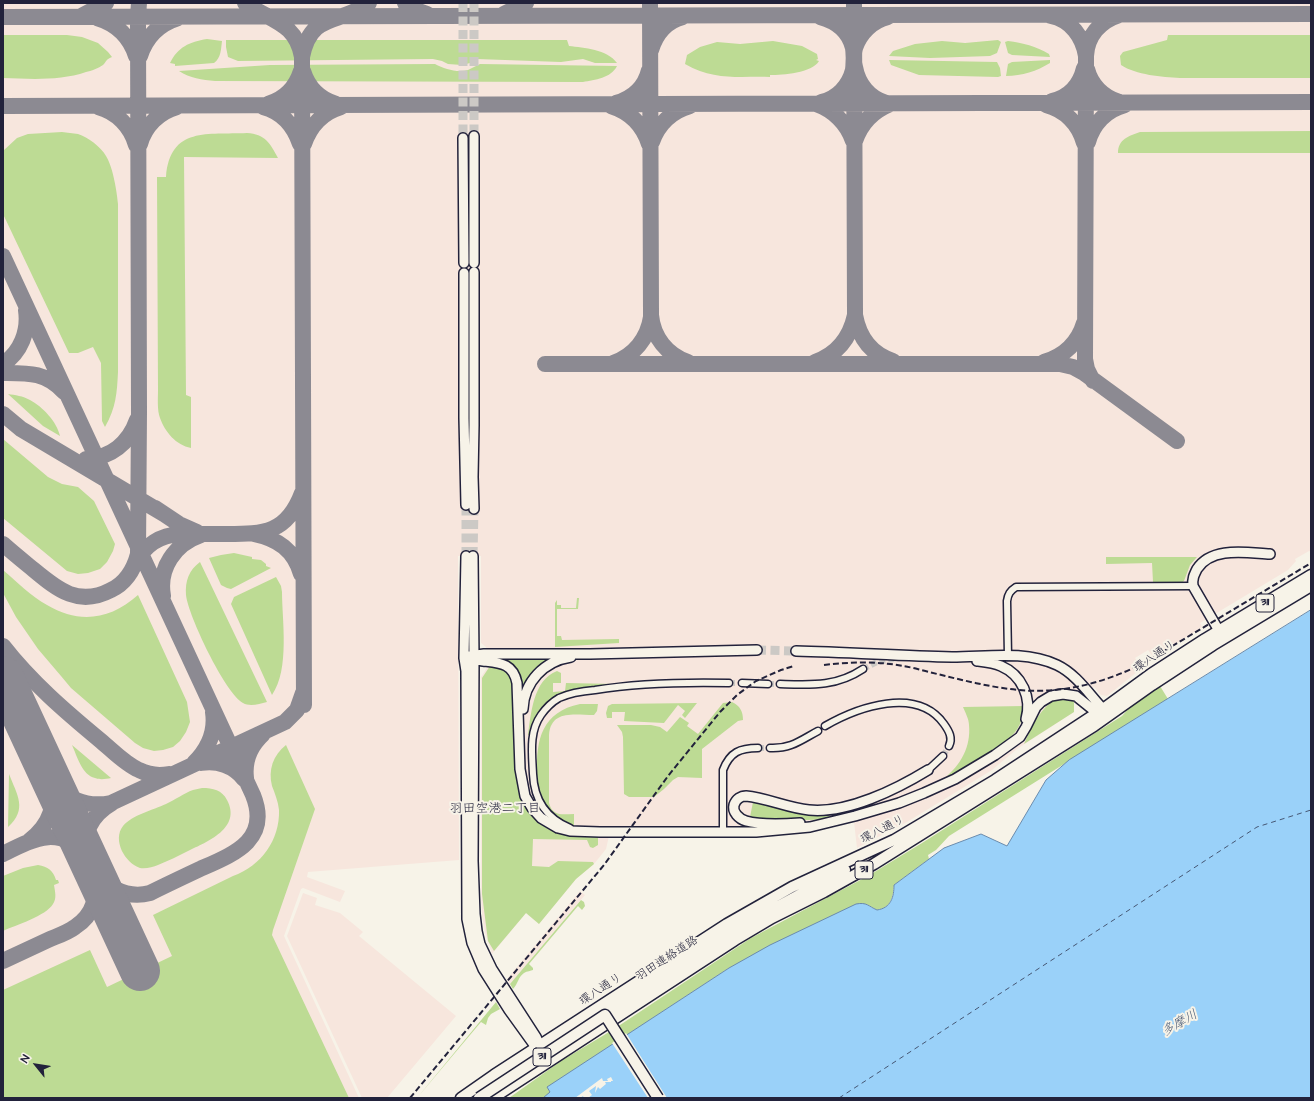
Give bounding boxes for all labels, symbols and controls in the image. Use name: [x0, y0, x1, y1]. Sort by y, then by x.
road number: 311: [1256, 594, 1274, 612]
street label: 環八通り: [1131, 638, 1179, 676]
district label: 羽田空港二丁目: [450, 801, 540, 817]
street label: 環八通り: [858, 813, 908, 847]
road number: 311: [855, 861, 873, 879]
street label: 羽田連絡道路: [633, 933, 701, 985]
street label: 環八通り: [577, 971, 625, 1009]
water label: 多摩川: [1159, 1007, 1201, 1041]
north arrow: [16, 1045, 56, 1085]
road number: 311: [533, 1048, 551, 1066]
text: N: [17, 1052, 33, 1065]

